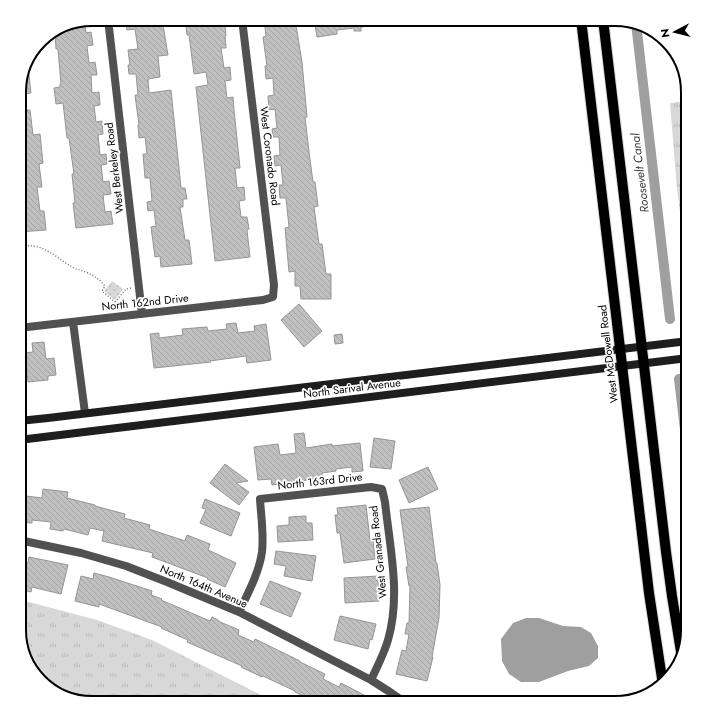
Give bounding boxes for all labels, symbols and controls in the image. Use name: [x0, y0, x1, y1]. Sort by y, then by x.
north arrow: [655, 12, 695, 52]
text: N: [657, 28, 674, 39]
street label: West Coronado Road: [256, 106, 284, 206]
street label: West Berkeley Road: [100, 121, 128, 215]
water label: Roosevelt Canal: [626, 131, 654, 214]
street label: North 162nd Drive: [101, 289, 190, 315]
street label: West McDowell Road: [594, 304, 622, 404]
street label: North Sarival Avenue: [302, 374, 402, 402]
street label: North 163rd Drive: [277, 469, 363, 493]
street label: West Granada Road: [365, 505, 391, 599]
street label: North 164th Avenue: [158, 560, 251, 612]

